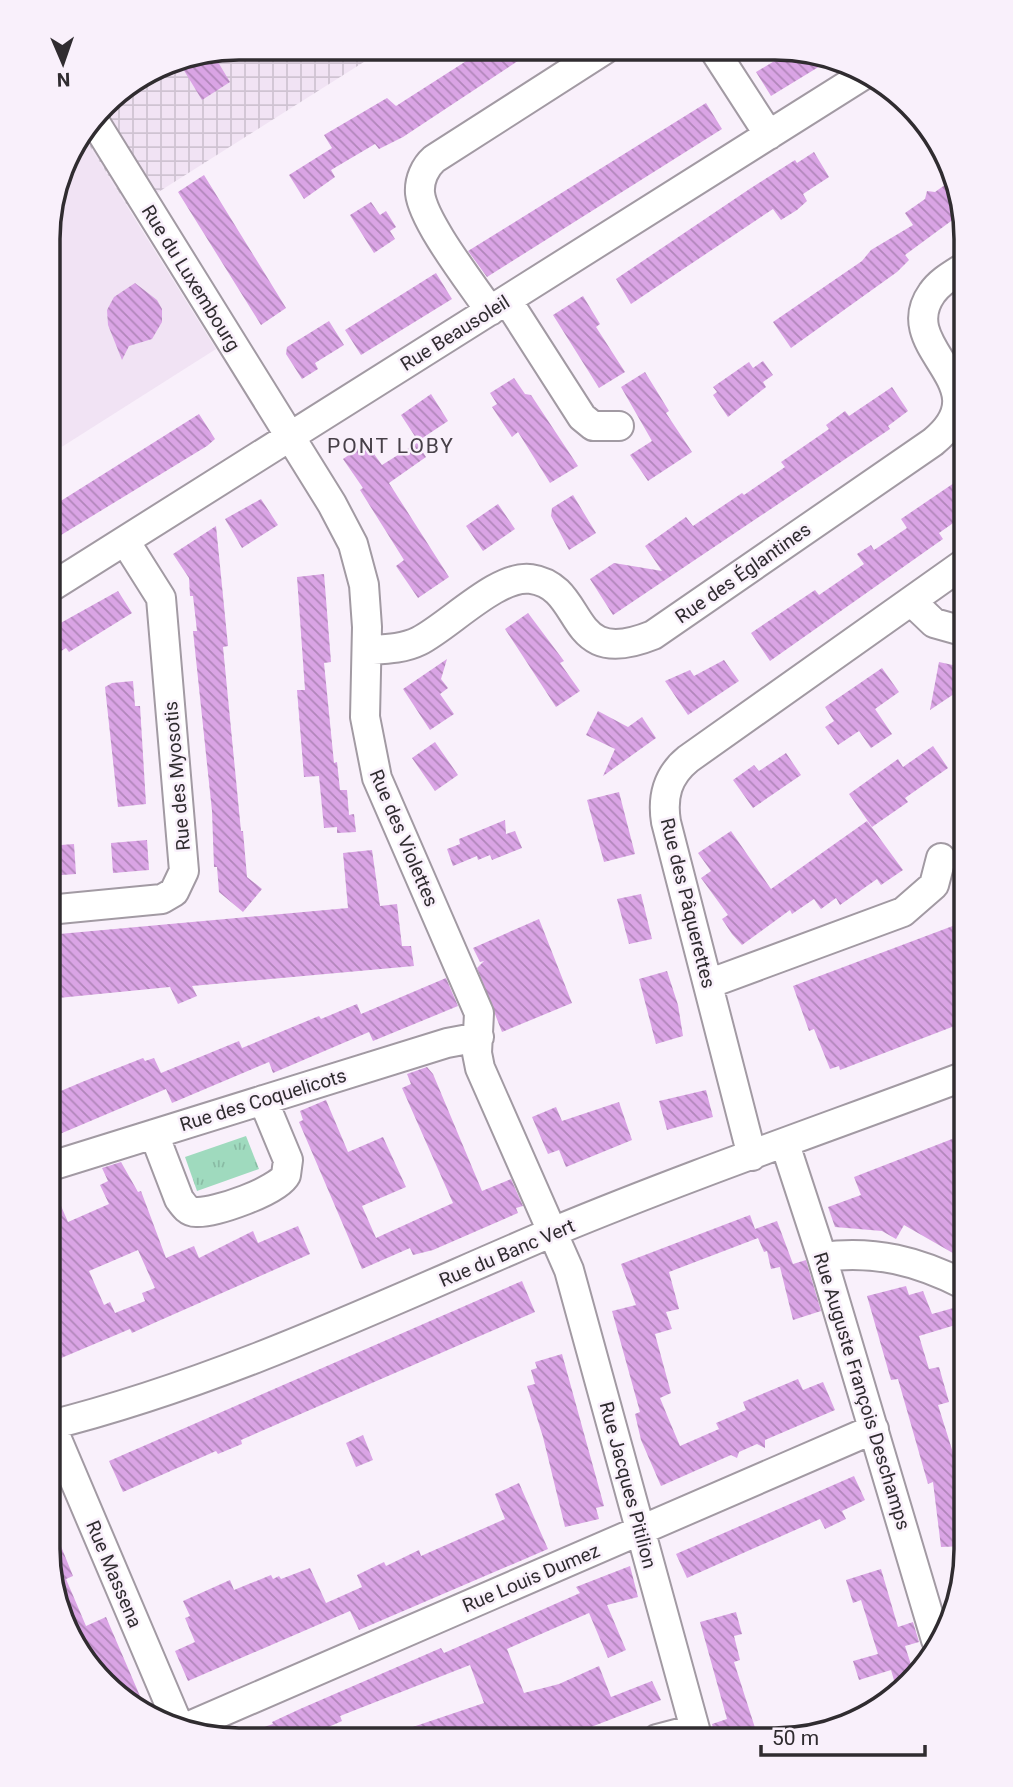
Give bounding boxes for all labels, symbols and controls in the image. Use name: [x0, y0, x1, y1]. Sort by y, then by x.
north arrow: [28, 28, 98, 98]
text: N: [56, 68, 71, 91]
street label: Rue du Luxembourg: [137, 201, 245, 355]
street label: Rue Beausoleil: [396, 290, 514, 376]
district label: PONT LOBY: [327, 434, 455, 458]
street label: Rue des Églantines: [671, 518, 815, 628]
street label: Rue des Myosotis: [159, 700, 195, 852]
street label: Rue des Violettes: [365, 766, 443, 910]
street label: Rue des Pâquerettes: [656, 816, 720, 990]
street label: Rue des Coquelicots: [177, 1064, 349, 1136]
street label: Rue du Banc Vert: [436, 1214, 578, 1292]
street label: Rue Auguste François Deschamps: [809, 1249, 915, 1533]
street label: Rue Jacques Pitilion: [595, 1399, 661, 1571]
street label: Rue Massena: [81, 1517, 147, 1631]
street label: Rue Louis Dumez: [459, 1539, 603, 1617]
scale bar: [761, 1714, 926, 1758]
text: 50 m: [772, 1726, 819, 1750]

